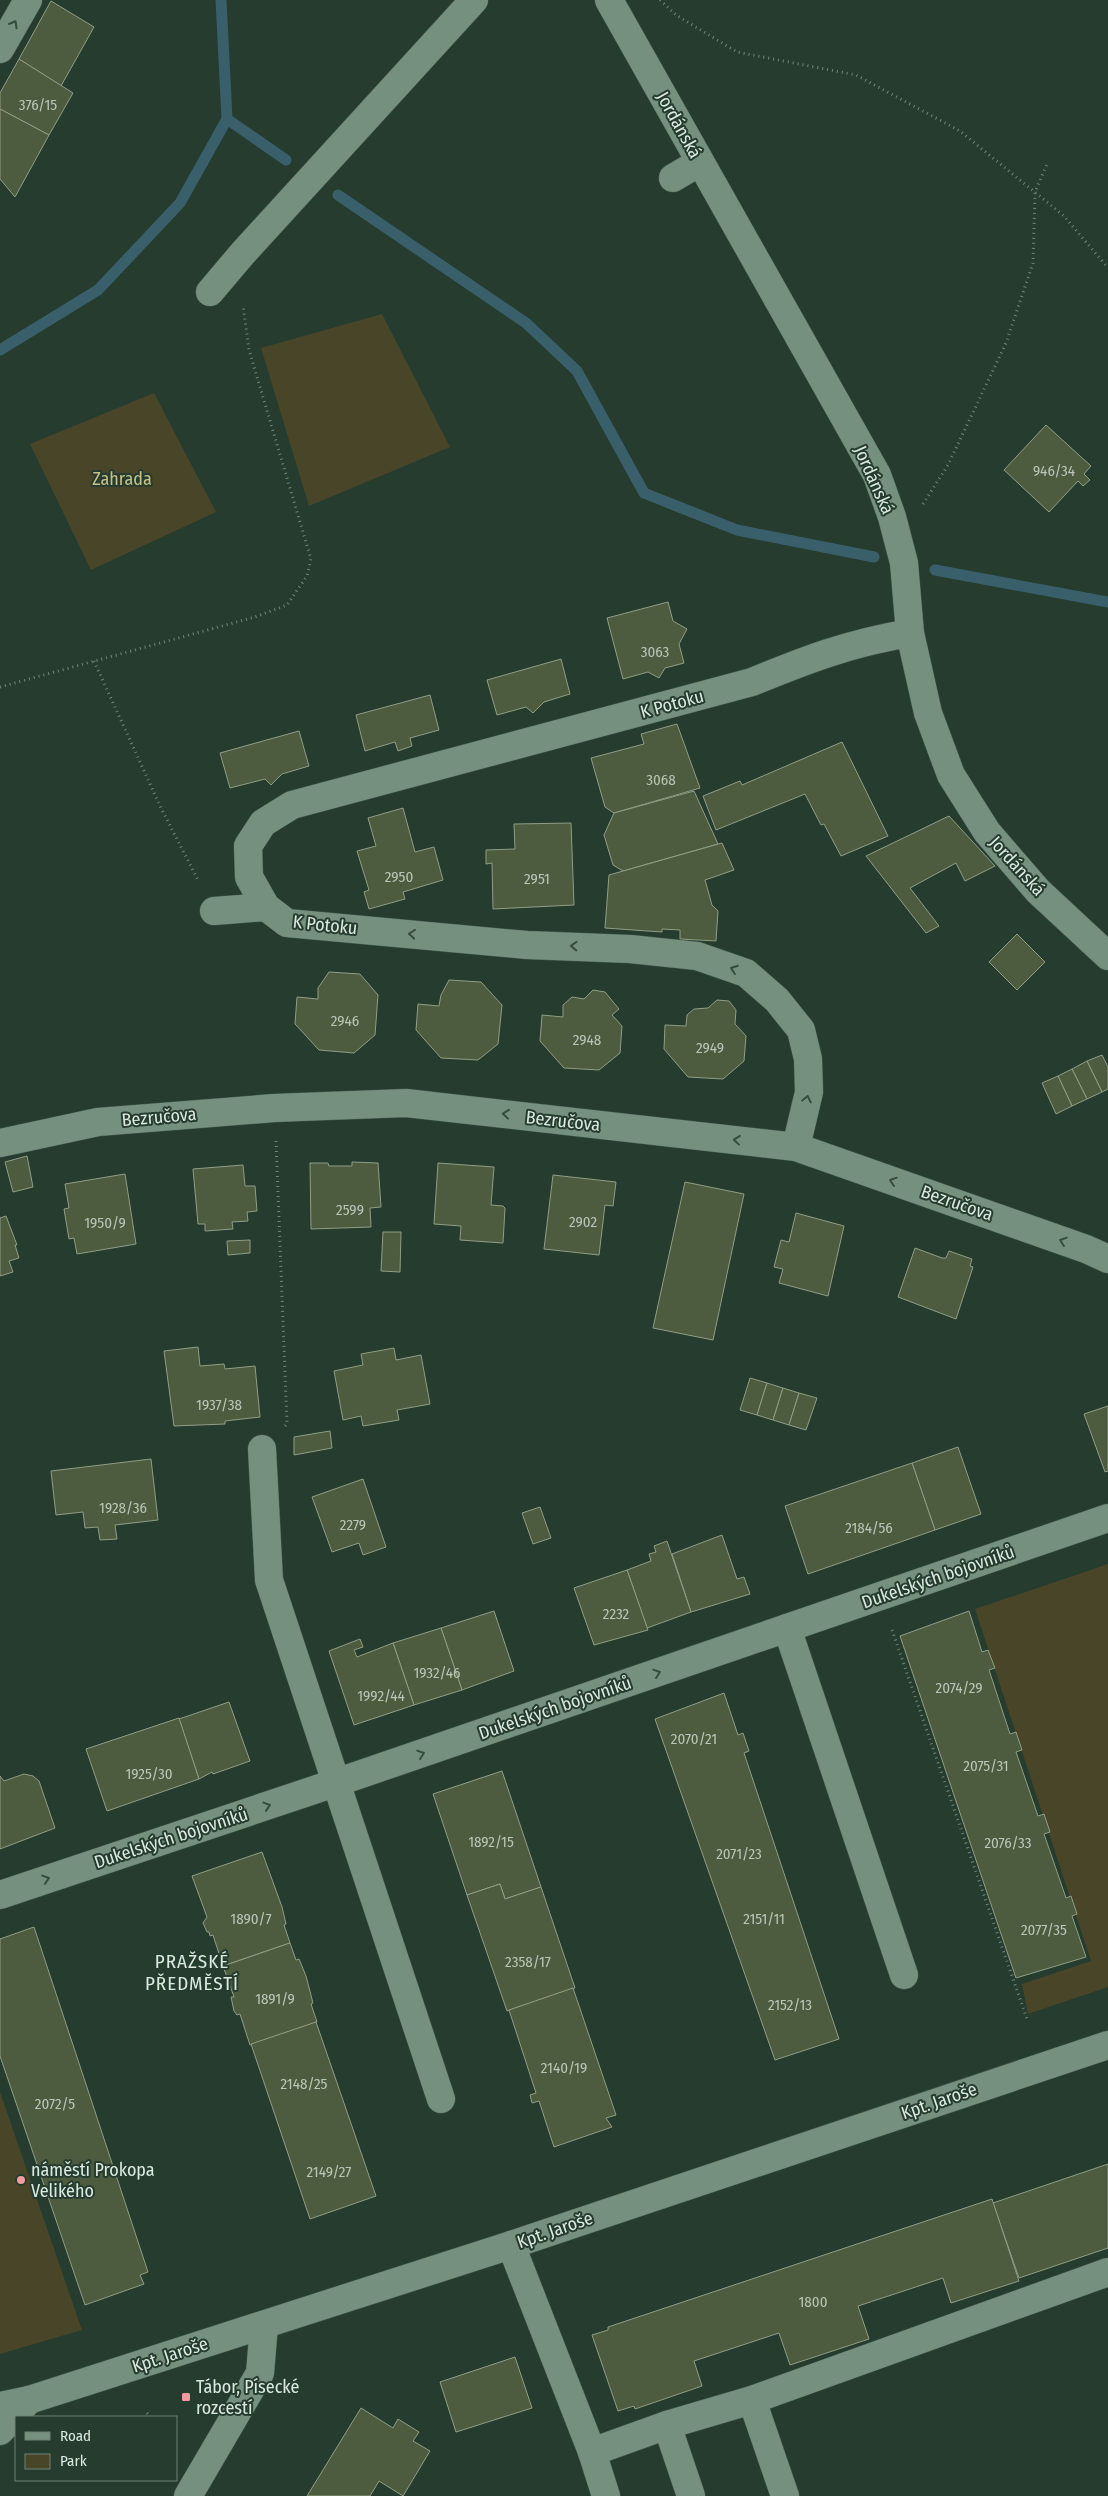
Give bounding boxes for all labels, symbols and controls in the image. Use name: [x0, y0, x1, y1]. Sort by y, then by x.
one-way arrow: [8, 21, 18, 30]
street label: Jordánská: [652, 88, 706, 162]
house number: 376/15: [19, 96, 57, 114]
street label: Jordánská: [849, 442, 899, 518]
house number: 946/34: [1033, 462, 1075, 480]
park label: Zahrada: [92, 468, 152, 490]
house number: 3063: [641, 643, 670, 661]
street label: K Potoku: [638, 685, 706, 723]
house number: 3068: [646, 771, 676, 789]
street label: Jordánská: [984, 832, 1050, 901]
house number: 2950: [385, 868, 413, 886]
house number: 2951: [524, 870, 550, 888]
street label: K Potoku: [292, 911, 358, 939]
one-way arrow: [408, 929, 416, 940]
one-way arrow: [570, 941, 578, 952]
one-way arrow: [730, 965, 739, 975]
house number: 2946: [331, 1012, 359, 1030]
house number: 2948: [573, 1031, 601, 1049]
house number: 2949: [696, 1039, 724, 1057]
one-way arrow: [802, 1095, 812, 1104]
street label: Bezručova: [121, 1103, 197, 1131]
street label: Bezručova: [525, 1106, 601, 1136]
one-way arrow: [502, 1109, 510, 1120]
one-way arrow: [733, 1135, 741, 1146]
one-way arrow: [889, 1177, 898, 1187]
street label: Bezručova: [918, 1180, 996, 1226]
house number: 2599: [336, 1201, 364, 1219]
house number: 2902: [569, 1213, 597, 1231]
house number: 1950/9: [84, 1214, 126, 1232]
one-way arrow: [1059, 1237, 1068, 1247]
house number: 1937/38: [196, 1396, 242, 1414]
house number: 1928/36: [99, 1499, 147, 1517]
house number: 2279: [340, 1516, 366, 1534]
house number: 2184/56: [845, 1519, 893, 1537]
street label: Dukelských bojovníků: [859, 1541, 1017, 1613]
house number: 2232: [603, 1605, 630, 1623]
house number: 1932/46: [413, 1664, 461, 1682]
one-way arrow: [653, 1669, 661, 1679]
street label: Dukelských bojovníků: [476, 1672, 634, 1744]
house number: 2074/29: [936, 1679, 982, 1697]
house number: 1992/44: [357, 1687, 405, 1705]
house number: 2070/21: [671, 1730, 717, 1748]
one-way arrow: [416, 1750, 425, 1760]
house number: 2075/31: [963, 1757, 1009, 1775]
house number: 1925/30: [125, 1765, 173, 1783]
one-way arrow: [262, 1802, 271, 1812]
street label: Dukelských bojovníků: [91, 1803, 251, 1873]
house number: 1892/15: [468, 1833, 514, 1851]
house number: 2076/33: [984, 1834, 1032, 1852]
house number: 2071/23: [716, 1845, 762, 1863]
one-way arrow: [42, 1875, 50, 1885]
house number: 1890/7: [230, 1910, 272, 1928]
house number: 2151/11: [743, 1910, 785, 1928]
house number: 2077/35: [1021, 1921, 1067, 1939]
district label: PRAŽSKÉ PŘEDMĚSTÍ: [145, 1950, 239, 1995]
house number: 2358/17: [505, 1953, 551, 1971]
house number: 1891/9: [255, 1990, 295, 2008]
house number: 2152/13: [768, 1996, 812, 2014]
house number: 2140/19: [541, 2059, 587, 2077]
house number: 2148/25: [281, 2075, 328, 2093]
street label: Kpt. Jaroše: [898, 2078, 980, 2124]
house number: 2072/5: [35, 2095, 75, 2113]
place label: náměstí Prokopa Velikého: [31, 2159, 155, 2202]
house number: 2149/27: [307, 2163, 351, 2181]
marker: náměstí Prokopa Velikého: [15, 2174, 27, 2186]
street label: Kpt. Jaroše: [514, 2207, 596, 2253]
house number: 1800: [799, 2293, 827, 2311]
street label: Kpt. Jaroše: [129, 2332, 211, 2378]
place label: Tábor, Písecké rozcestí: [196, 2376, 300, 2419]
marker: Tábor, Písecké rozcestí: [180, 2391, 192, 2403]
legend: [15, 2416, 178, 2481]
text: Road: [60, 2427, 91, 2445]
text: Park: [60, 2452, 87, 2470]

